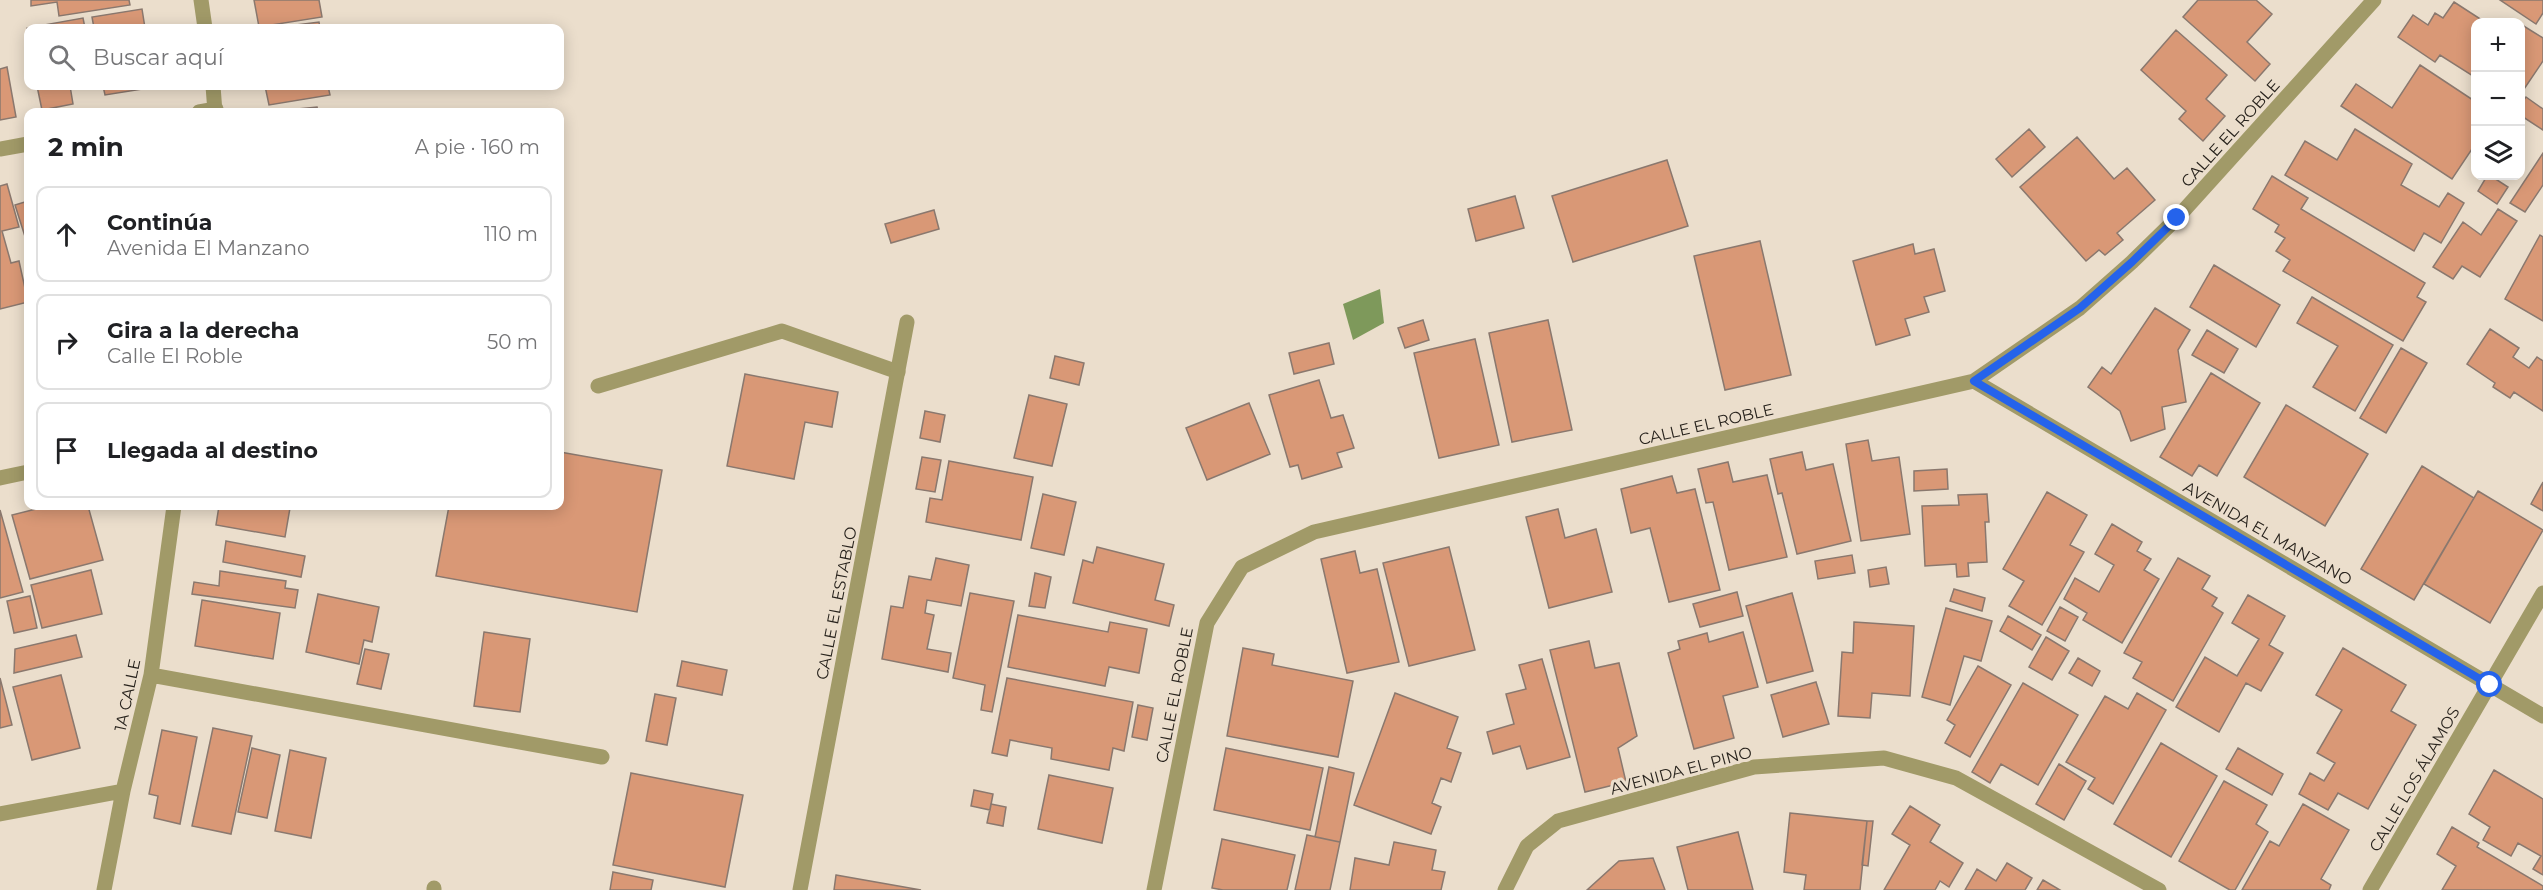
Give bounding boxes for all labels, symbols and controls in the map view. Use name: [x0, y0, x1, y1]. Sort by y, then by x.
map controls: [2471, 18, 2525, 180]
button: +: [2471, 18, 2525, 72]
search box: [24, 24, 564, 90]
icon: search: [45, 41, 78, 74]
text: Buscar aquí: [93, 44, 224, 71]
button: −: [2471, 72, 2525, 126]
street label: CALLE EL ROBLE: [2177, 76, 2284, 191]
button: layers: [2471, 126, 2525, 180]
text: 2 min: [48, 131, 124, 163]
text: A pie · 160 m: [415, 135, 540, 159]
route end: [2163, 204, 2189, 230]
text: Continúa: [107, 209, 212, 236]
icon: ahead: [50, 218, 83, 251]
text: 110 m: [484, 222, 538, 246]
text: Avenida El Manzano: [107, 236, 309, 260]
text: Gira a la derecha: [107, 317, 299, 344]
icon: right: [50, 326, 83, 359]
text: 50 m: [487, 330, 538, 354]
text: Calle El Roble: [107, 344, 243, 368]
street label: CALLE EL ROBLE: [1637, 400, 1775, 449]
icon: arrive: [50, 434, 83, 467]
text: Llegada al destino: [107, 437, 318, 464]
street label: AVENIDA EL MANZANO: [2180, 477, 2355, 590]
street label: CALLE EL ESTABLO: [812, 525, 861, 681]
street label: CALLE EL ROBLE: [1152, 626, 1197, 765]
street label: 1A CALLE: [111, 657, 144, 733]
route start: [2476, 671, 2502, 697]
street label: CALLE LOS ÁLAMOS: [2365, 703, 2464, 855]
street label: AVENIDA EL PINO: [1608, 742, 1754, 799]

